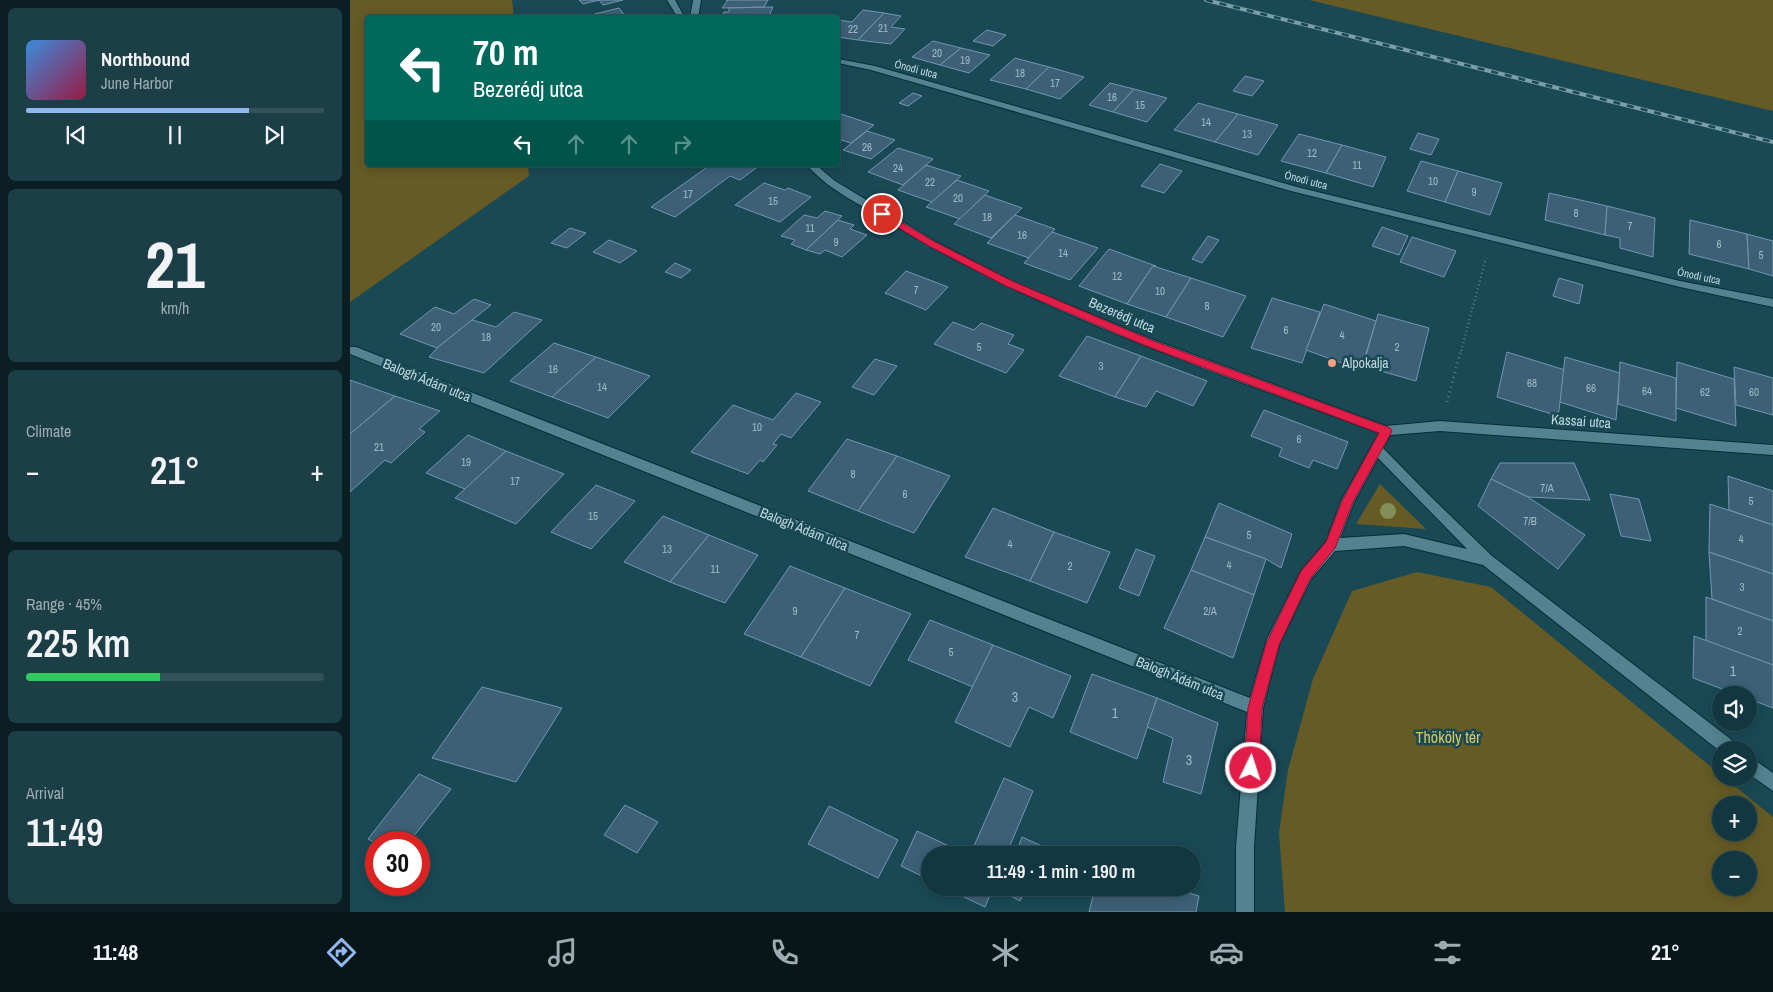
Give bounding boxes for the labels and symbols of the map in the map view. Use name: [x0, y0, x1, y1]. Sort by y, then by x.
house number: 21: [878, 21, 888, 35]
house number: 22: [848, 22, 858, 36]
house number: 20: [932, 46, 942, 60]
house number: 19: [960, 53, 970, 67]
street label: Ónodi utca: [893, 57, 939, 81]
house number: 18: [1015, 66, 1025, 80]
house number: 17: [1050, 76, 1060, 90]
house number: 16: [1107, 90, 1117, 104]
house number: 15: [1135, 98, 1145, 112]
house number: 14: [1201, 115, 1211, 129]
house number: 13: [1242, 127, 1252, 141]
house number: 26: [862, 140, 872, 154]
house number: 12: [1307, 146, 1317, 160]
house number: 11: [1352, 158, 1362, 172]
house number: 24: [893, 161, 903, 175]
street label: Ónodi utca: [1283, 168, 1329, 192]
house number: 10: [1428, 174, 1438, 188]
house number: 22: [925, 175, 935, 189]
house number: 9: [1471, 185, 1477, 199]
house number: 17: [683, 187, 693, 201]
house number: 20: [953, 191, 963, 205]
pin: [861, 193, 903, 235]
house number: 15: [768, 194, 778, 208]
house number: 8: [1573, 206, 1579, 220]
house number: 18: [982, 210, 992, 224]
house number: 7: [1627, 219, 1633, 233]
house number: 11: [805, 221, 815, 235]
house number: 16: [1017, 228, 1027, 242]
house number: 9: [833, 235, 839, 249]
house number: 6: [1716, 237, 1722, 251]
house number: 14: [1058, 246, 1068, 260]
house number: 5: [1758, 248, 1764, 262]
street label: Ónodi utca: [1676, 265, 1722, 287]
house number: 12: [1112, 269, 1122, 283]
house number: 7: [913, 283, 919, 297]
house number: 10: [1155, 284, 1165, 298]
street label: Bezerédj utca: [1086, 293, 1158, 337]
house number: 8: [1204, 299, 1210, 313]
house number: 20: [431, 320, 441, 334]
house number: 6: [1283, 323, 1289, 337]
house number: 4: [1339, 328, 1345, 342]
house number: 18: [481, 330, 491, 344]
house number: 5: [976, 340, 982, 354]
house number: 2: [1394, 340, 1400, 354]
street label: Balogh Ádám utca: [380, 354, 474, 406]
place label: Alpokalja: [1341, 354, 1389, 372]
marker: Alpokalja: [1326, 357, 1338, 369]
house number: 3: [1098, 359, 1104, 373]
house number: 16: [548, 362, 558, 376]
house number: 68: [1527, 376, 1537, 390]
house number: 14: [597, 380, 607, 394]
house number: 66: [1586, 381, 1596, 395]
house number: 64: [1642, 384, 1652, 398]
house number: 62: [1700, 385, 1710, 399]
house number: 60: [1749, 385, 1759, 399]
street label: Kassai utca: [1550, 410, 1612, 432]
house number: 10: [752, 420, 762, 434]
house number: 6: [1296, 432, 1302, 446]
house number: 21: [374, 440, 384, 454]
house number: 19: [461, 455, 471, 469]
house number: 8: [850, 467, 856, 481]
house number: 17: [510, 474, 520, 488]
house number: 7/A: [1540, 481, 1555, 495]
house number: 6: [902, 487, 908, 501]
house number: 5: [1748, 494, 1754, 508]
street label: Balogh Ádám utca: [757, 503, 851, 555]
house number: 15: [588, 509, 598, 523]
house number: 7/B: [1523, 514, 1537, 528]
house number: 5: [1246, 528, 1252, 542]
house number: 4: [1738, 532, 1744, 546]
house number: 4: [1007, 537, 1013, 551]
house number: 13: [662, 542, 672, 556]
house number: 4: [1226, 558, 1232, 572]
house number: 2: [1067, 559, 1073, 573]
house number: 11: [710, 562, 720, 576]
house number: 3: [1739, 580, 1745, 594]
house number: 9: [792, 604, 798, 618]
house number: 2/A: [1203, 604, 1218, 618]
house number: 2: [1737, 624, 1743, 638]
house number: 7: [854, 628, 860, 642]
house number: 5: [948, 645, 954, 659]
street label: Balogh Ádám utca: [1133, 652, 1227, 704]
house number: 1: [1730, 662, 1737, 680]
house number: 3: [1012, 688, 1018, 706]
house number: 1: [1112, 704, 1119, 722]
park label: Thököly tér: [1416, 726, 1481, 748]
position arrow: [1224, 741, 1276, 793]
house number: 3: [1186, 751, 1192, 769]
speed limit sign: 30: [365, 831, 430, 896]

